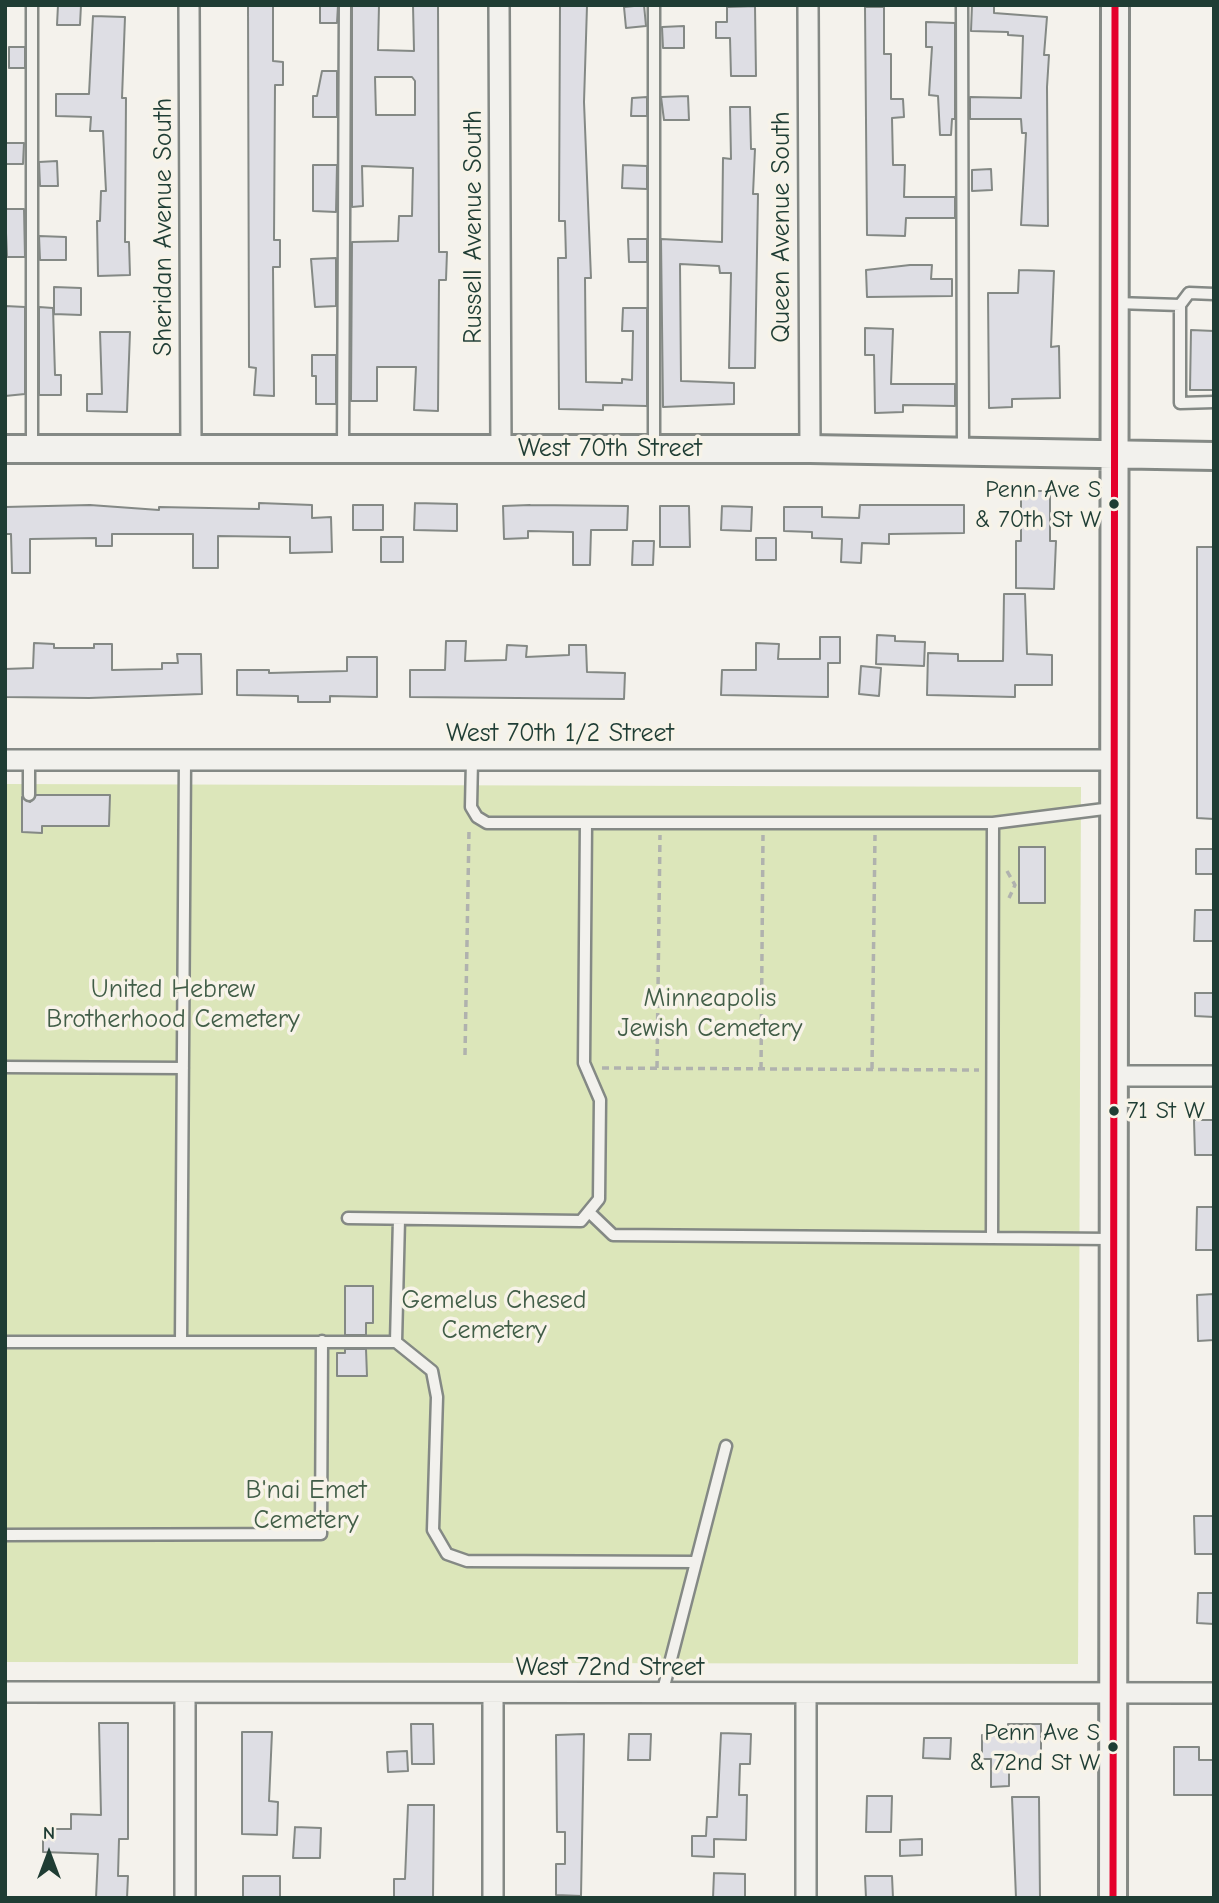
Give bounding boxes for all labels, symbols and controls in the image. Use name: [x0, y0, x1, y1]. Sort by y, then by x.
street label: Sheridan Avenue South: [148, 98, 180, 356]
street label: Russell Avenue South: [458, 110, 490, 344]
street label: Queen Avenue South: [766, 111, 798, 343]
street label: West 70th Street: [518, 433, 702, 465]
place label: Penn Ave S & 70th St W: [975, 476, 1101, 532]
marker: Penn Ave S & 70th St W: [1107, 497, 1121, 511]
street label: West 70th 1/2 Street: [446, 718, 674, 750]
park label: United Hebrew Brotherhood Cemetery: [46, 974, 300, 1036]
park label: Minneapolis Jewish Cemetery: [618, 983, 802, 1044]
place label: 71 St W: [1127, 1097, 1205, 1125]
marker: 71 St W: [1107, 1104, 1121, 1118]
park label: Gemelus Chesed Cemetery: [401, 1285, 587, 1346]
park label: B'nai Emet Cemetery: [245, 1475, 367, 1536]
street label: West 72nd Street: [516, 1652, 704, 1684]
place label: Penn Ave S & 72nd St W: [970, 1719, 1100, 1775]
marker: Penn Ave S & 72nd St W: [1106, 1740, 1120, 1754]
north arrow: [14, 1819, 84, 1889]
text: N: [43, 1822, 55, 1844]

